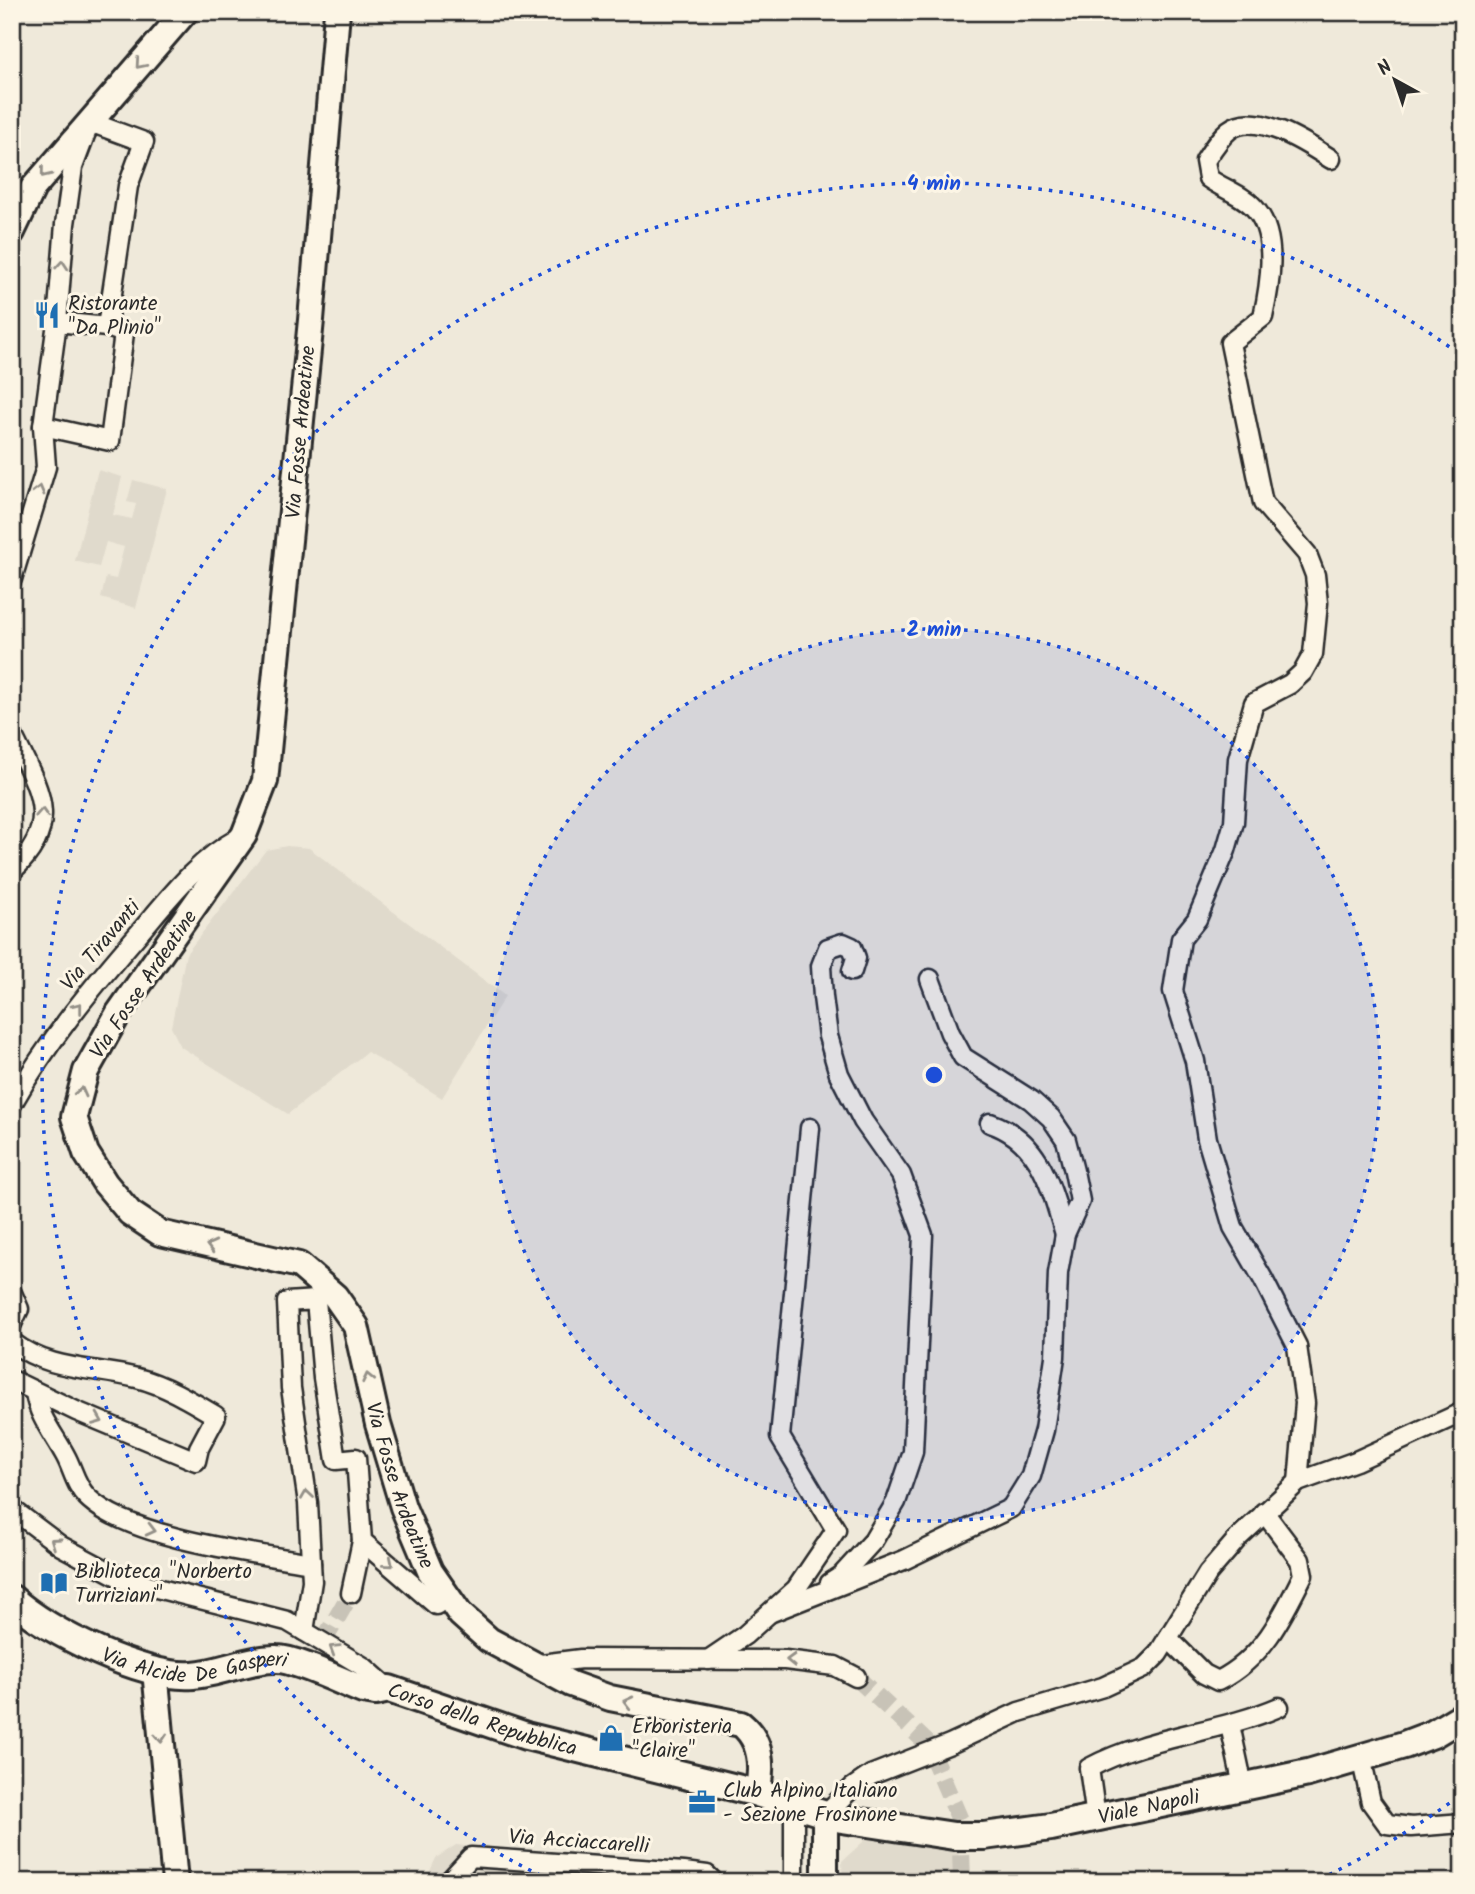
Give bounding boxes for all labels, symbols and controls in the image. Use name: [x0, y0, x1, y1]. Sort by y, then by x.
north arrow: [1360, 46, 1430, 116]
text: N: [1371, 53, 1400, 84]
one-way arrow: [136, 55, 148, 68]
one-way arrow: [40, 165, 53, 178]
text: 4 min: [907, 168, 961, 201]
one-way arrow: [54, 259, 69, 270]
place label: Ristorante "Da Plinio": [68, 288, 161, 345]
restaurant icon: Ristorante "Da Plinio": [32, 300, 62, 330]
street label: Via Fosse Ardeatine: [277, 343, 326, 520]
one-way arrow: [31, 484, 45, 496]
text: 2 min: [907, 614, 961, 647]
one-way arrow: [35, 807, 50, 818]
street label: Via Tiravanti: [53, 892, 150, 999]
street label: Via Fosse Ardeatine: [82, 903, 207, 1066]
one-way arrow: [69, 1003, 82, 1015]
centre of rings: [922, 1063, 946, 1087]
one-way arrow: [73, 1086, 87, 1098]
one-way arrow: [205, 1240, 217, 1254]
one-way arrow: [362, 1372, 376, 1384]
street label: Via Fosse Ardeatine: [356, 1399, 442, 1575]
one-way arrow: [91, 1411, 103, 1425]
one-way arrow: [299, 1489, 314, 1500]
one-way arrow: [145, 1522, 157, 1536]
one-way arrow: [50, 1538, 63, 1550]
one-way arrow: [381, 1554, 393, 1567]
place label: Biblioteca "Norberto Turriziani": [75, 1556, 252, 1613]
library icon: Biblioteca "Norberto Turriziani": [39, 1568, 69, 1598]
street label: Via Alcide De Gasperi: [96, 1639, 291, 1693]
one-way arrow: [329, 1644, 342, 1657]
one-way arrow: [785, 1653, 796, 1668]
street label: Corso della Repubblica: [383, 1675, 580, 1766]
one-way arrow: [622, 1696, 634, 1710]
place label: Erboristeria "Claire": [632, 1711, 732, 1768]
shop icon: Erboristeria "Claire": [596, 1723, 626, 1753]
one-way arrow: [153, 1733, 168, 1744]
place label: Club Alpino Italiano - Sezione Frosinone: [723, 1775, 898, 1832]
street label: Viale Napoli: [1095, 1781, 1204, 1835]
office icon: Club Alpino Italiano - Sezione Frosinone: [687, 1787, 717, 1817]
street label: Via Acciaccarelli: [507, 1821, 651, 1864]

